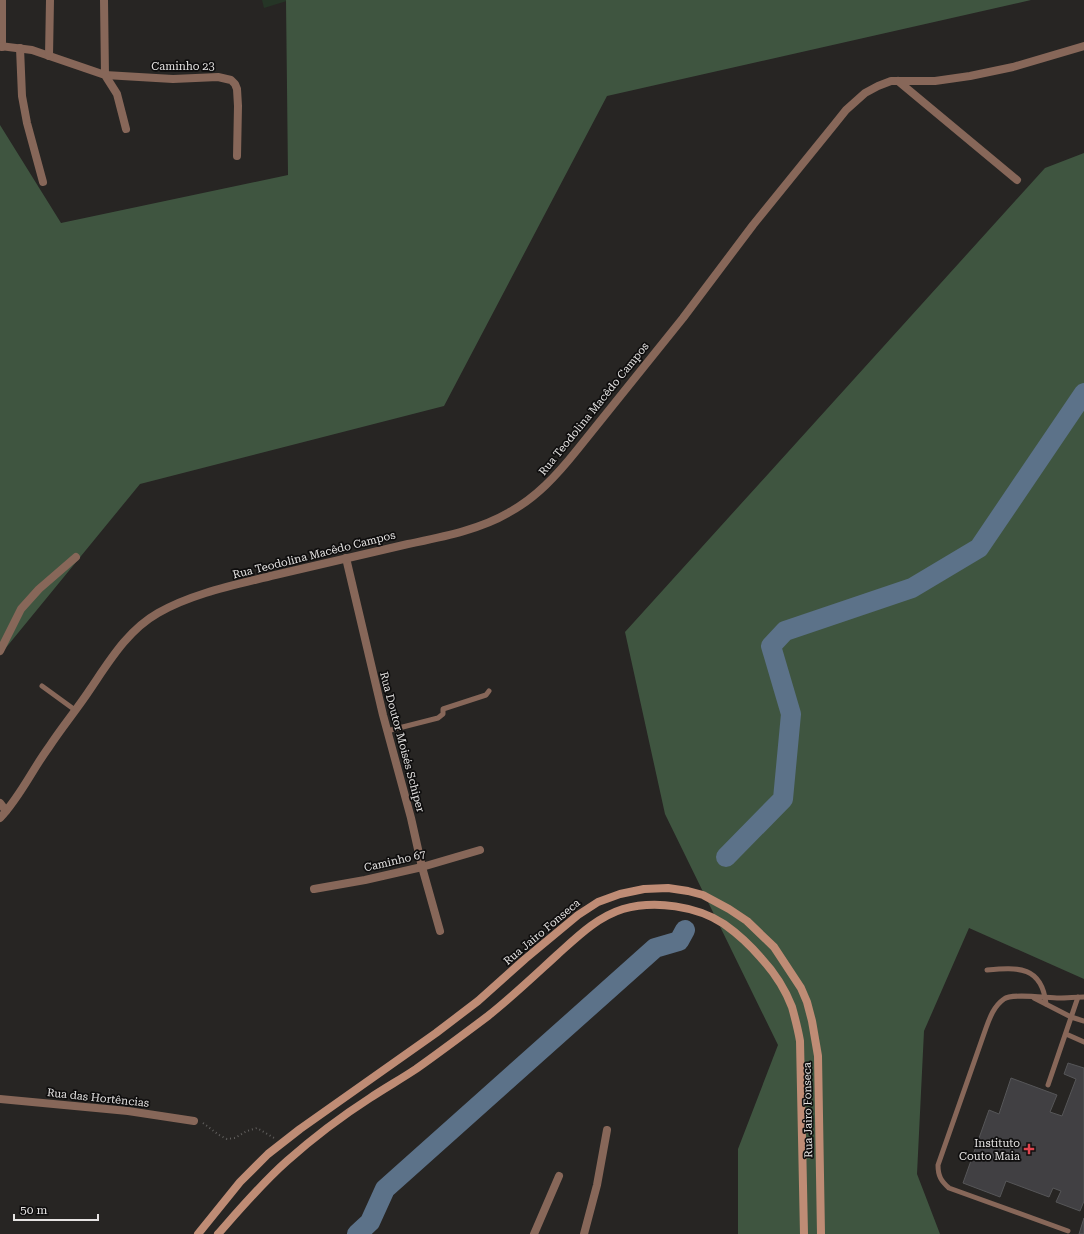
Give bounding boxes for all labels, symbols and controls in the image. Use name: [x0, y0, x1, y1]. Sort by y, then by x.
street label: Caminho 23: [151, 60, 215, 73]
street label: Rua Teodolina Macêdo Campos: [536, 340, 652, 478]
street label: Rua Teodolina Macêdo Campos: [231, 528, 397, 582]
street label: Rua Doutor Moisés Schiper: [377, 670, 427, 814]
street label: Caminho 67: [363, 848, 427, 874]
street label: Rua Jairo Fonseca: [501, 896, 583, 968]
street label: Rua Jairo Fonseca: [801, 1062, 815, 1158]
street label: Rua das Hortências: [46, 1086, 150, 1110]
place label: Instituto Couto Maia: [959, 1137, 1020, 1163]
marker: Instituto Couto Maia: [1023, 1143, 1035, 1155]
scale bar: [14, 1196, 98, 1222]
text: 50 m: [20, 1203, 47, 1217]

